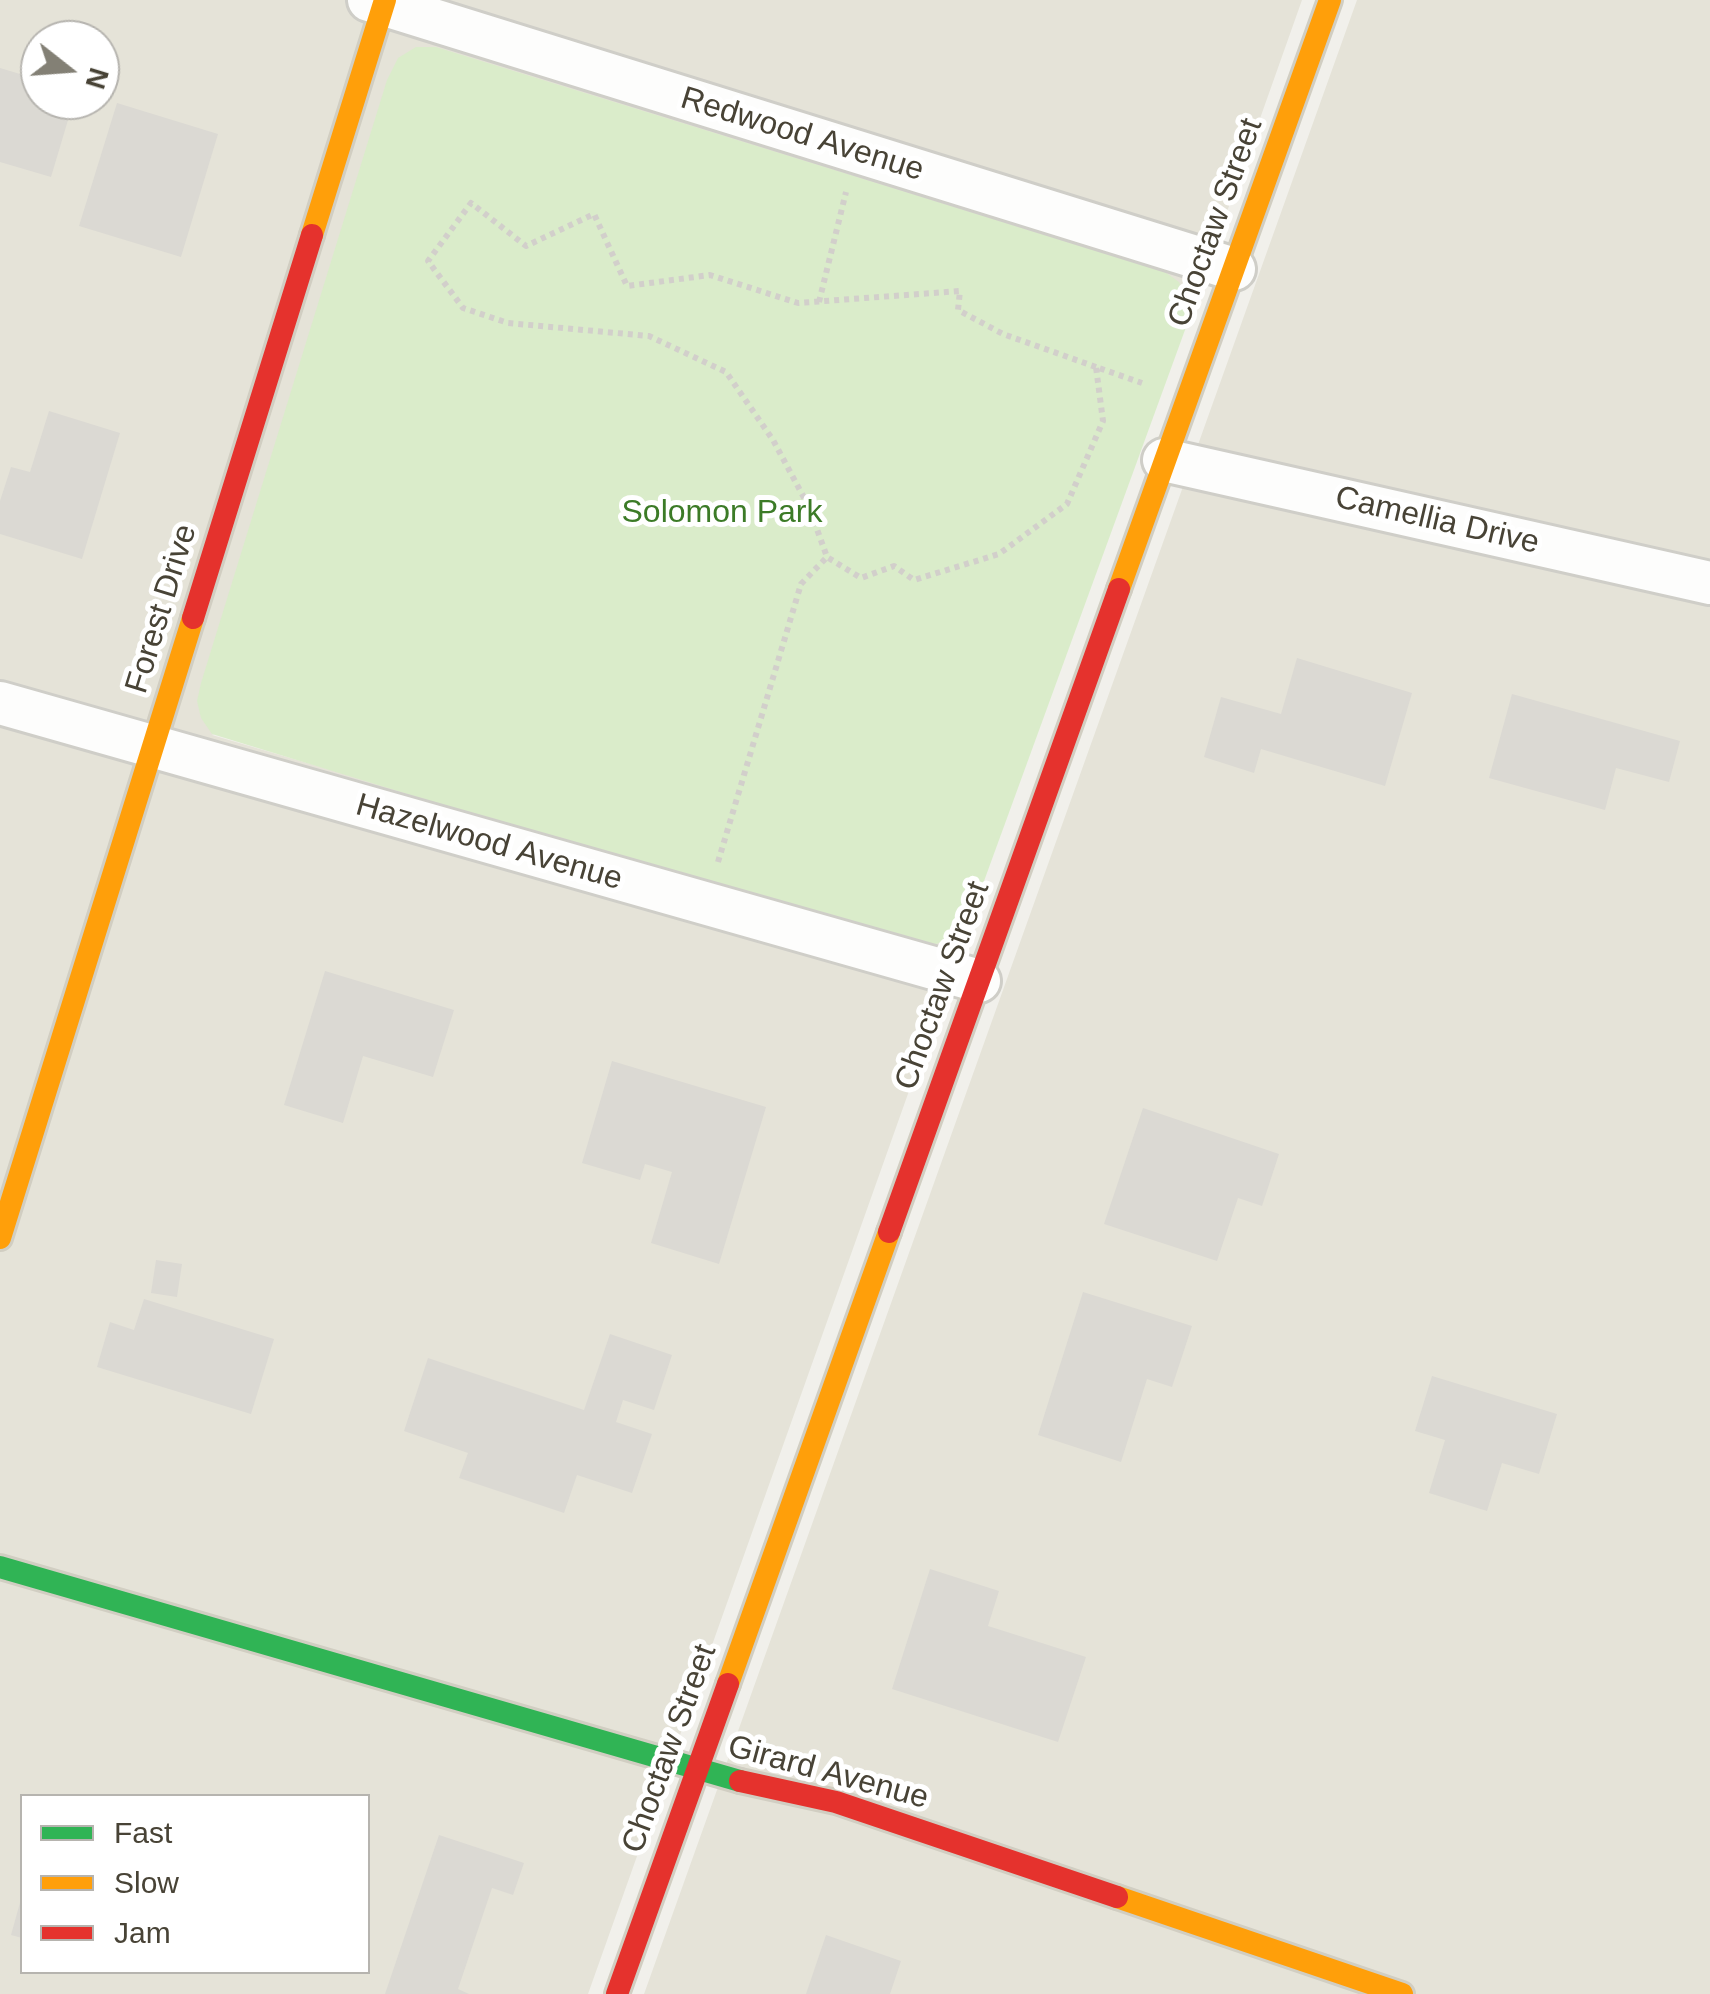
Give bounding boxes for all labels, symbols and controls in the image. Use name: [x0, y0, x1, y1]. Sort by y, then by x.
north arrow: [20, 20, 120, 120]
text: N: [79, 64, 115, 93]
street label: Redwood Avenue: [676, 80, 928, 190]
street label: Choctaw Street: [1161, 114, 1271, 332]
street label: Camellia Drive: [1331, 479, 1543, 563]
park label: Solomon Park: [622, 494, 822, 532]
street label: Forest Drive: [118, 520, 206, 698]
street label: Hazelwood Avenue: [351, 787, 627, 899]
street label: Choctaw Street: [888, 877, 998, 1095]
street label: Choctaw Street: [615, 1640, 725, 1858]
street label: Girard Avenue: [724, 1728, 932, 1818]
legend: [20, 1794, 370, 1974]
text: Fast: [114, 1816, 172, 1849]
text: Slow: [114, 1866, 179, 1899]
text: Jam: [114, 1916, 171, 1949]

